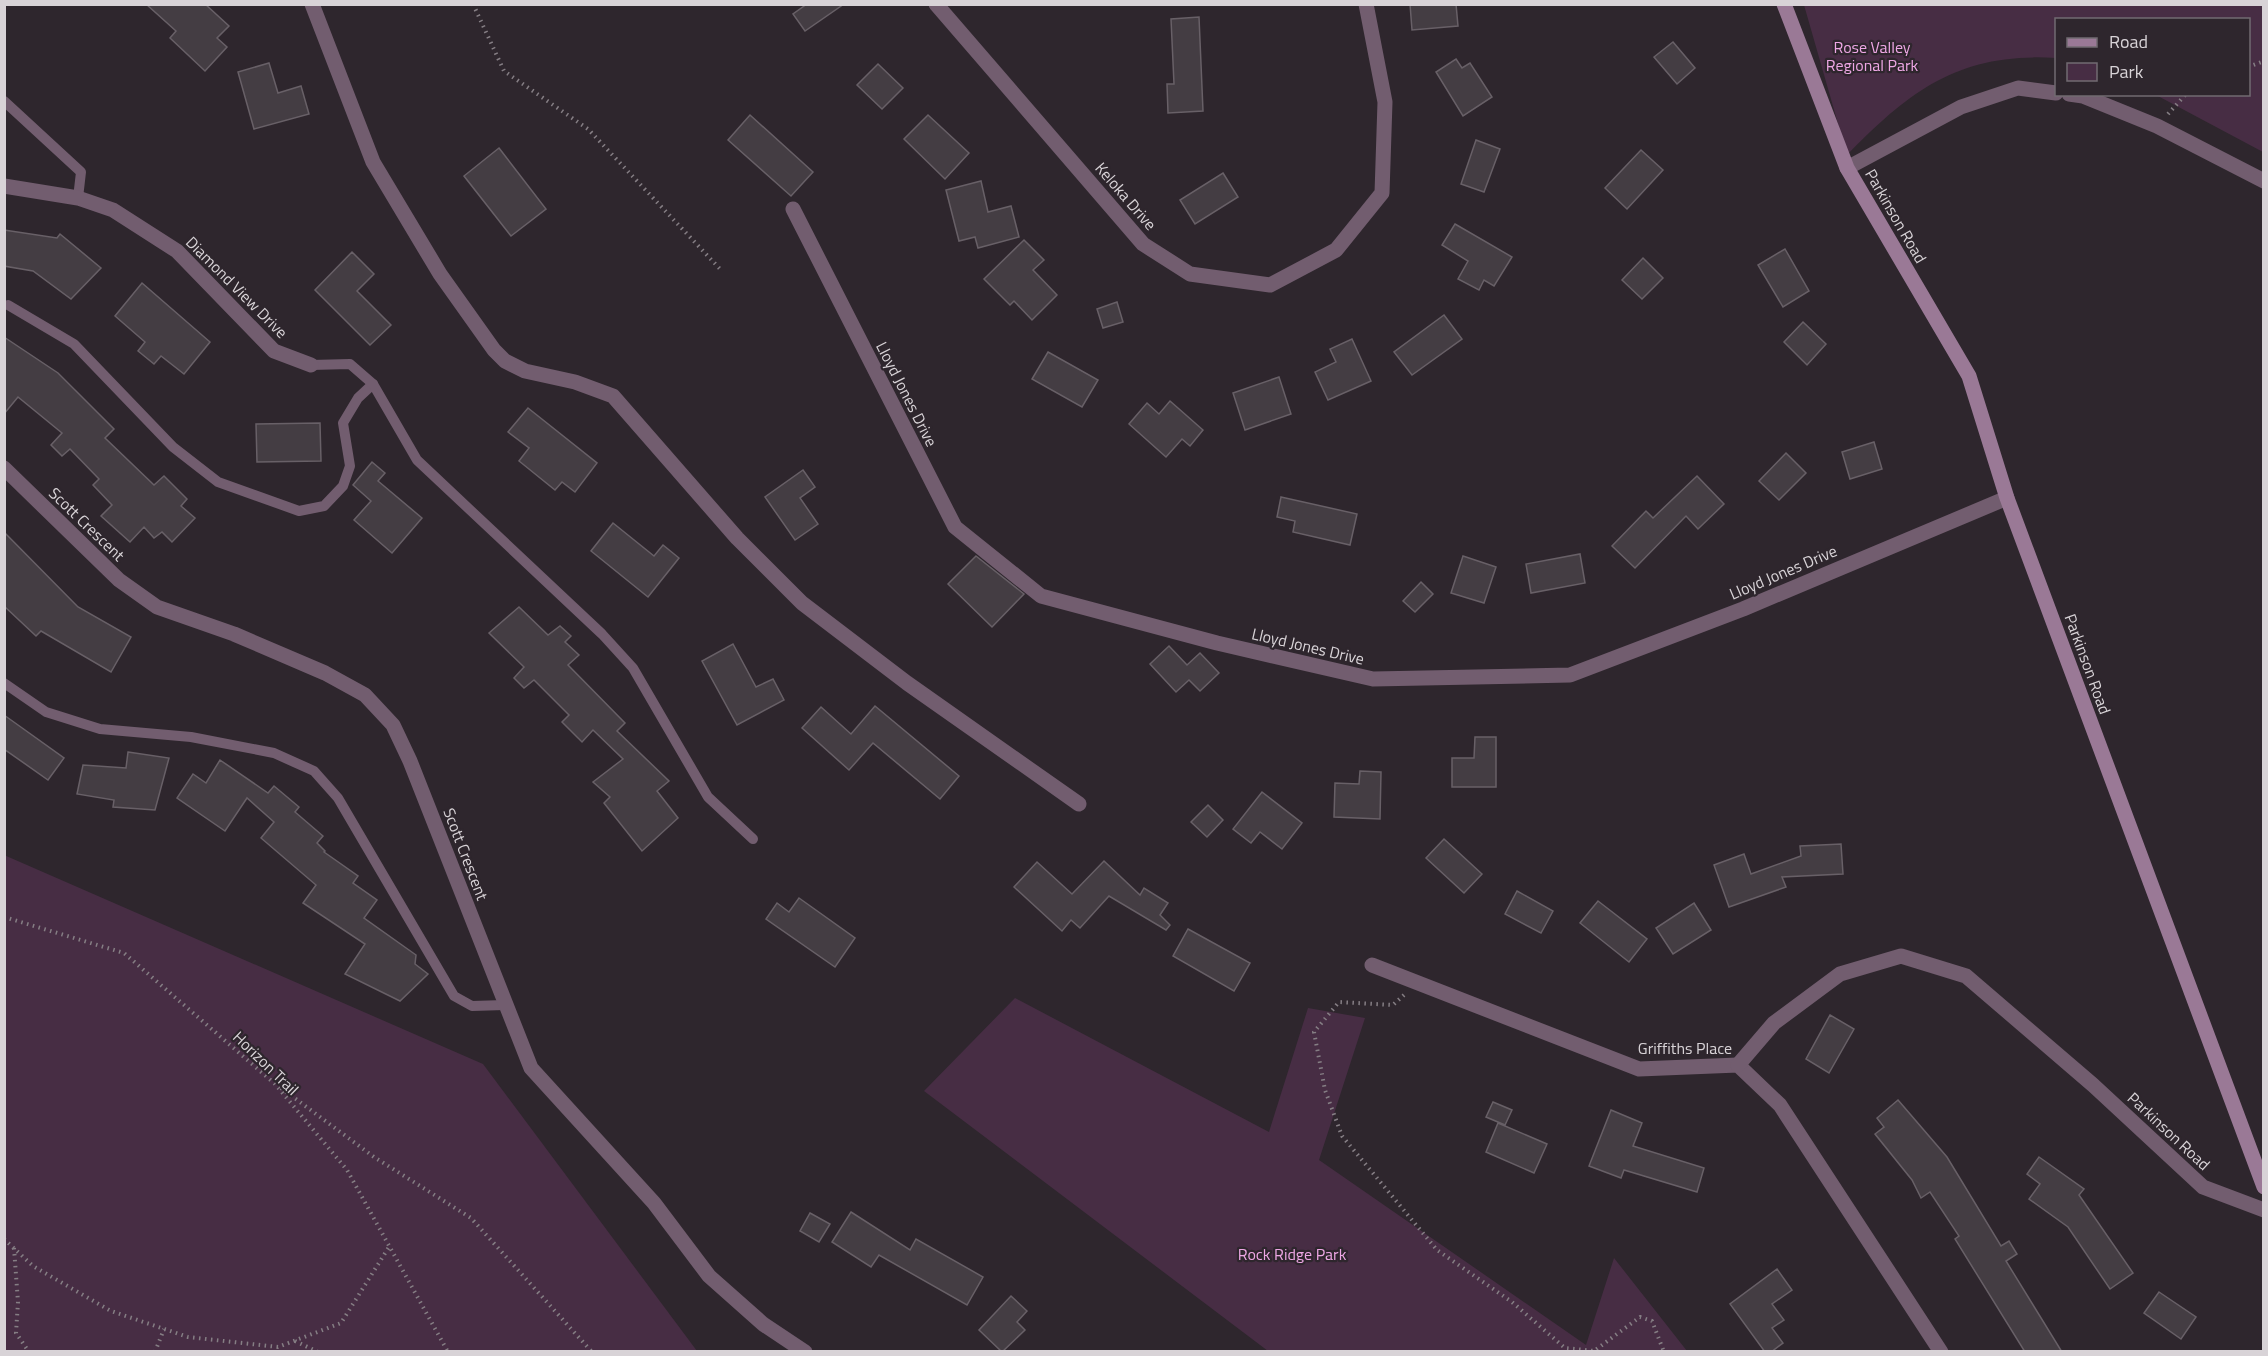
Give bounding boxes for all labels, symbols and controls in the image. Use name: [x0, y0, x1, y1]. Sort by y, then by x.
legend: [2055, 18, 2250, 96]
text: Road: [2109, 28, 2148, 55]
park label: Rose Valley Regional Park: [1826, 35, 1919, 77]
text: Park: [2109, 58, 2144, 85]
street label: Keloka Drive: [1090, 157, 1162, 235]
street label: Parkinson Road: [1859, 164, 1933, 268]
street label: Diamond View Drive: [181, 231, 293, 343]
street label: Lloyd Jones Drive: [870, 337, 944, 451]
street label: Scott Crescent: [44, 482, 131, 567]
street label: Lloyd Jones Drive: [1725, 539, 1841, 605]
street label: Parkinson Road: [2059, 610, 2117, 718]
street label: Lloyd Jones Drive: [1249, 621, 1367, 671]
street label: Scott Crescent: [437, 804, 495, 904]
street label: Horizon Trail: [228, 1025, 304, 1101]
street label: Griffiths Place: [1638, 1036, 1732, 1060]
street label: Parkinson Road: [2122, 1086, 2216, 1176]
park label: Rock Ridge Park: [1238, 1242, 1347, 1266]

